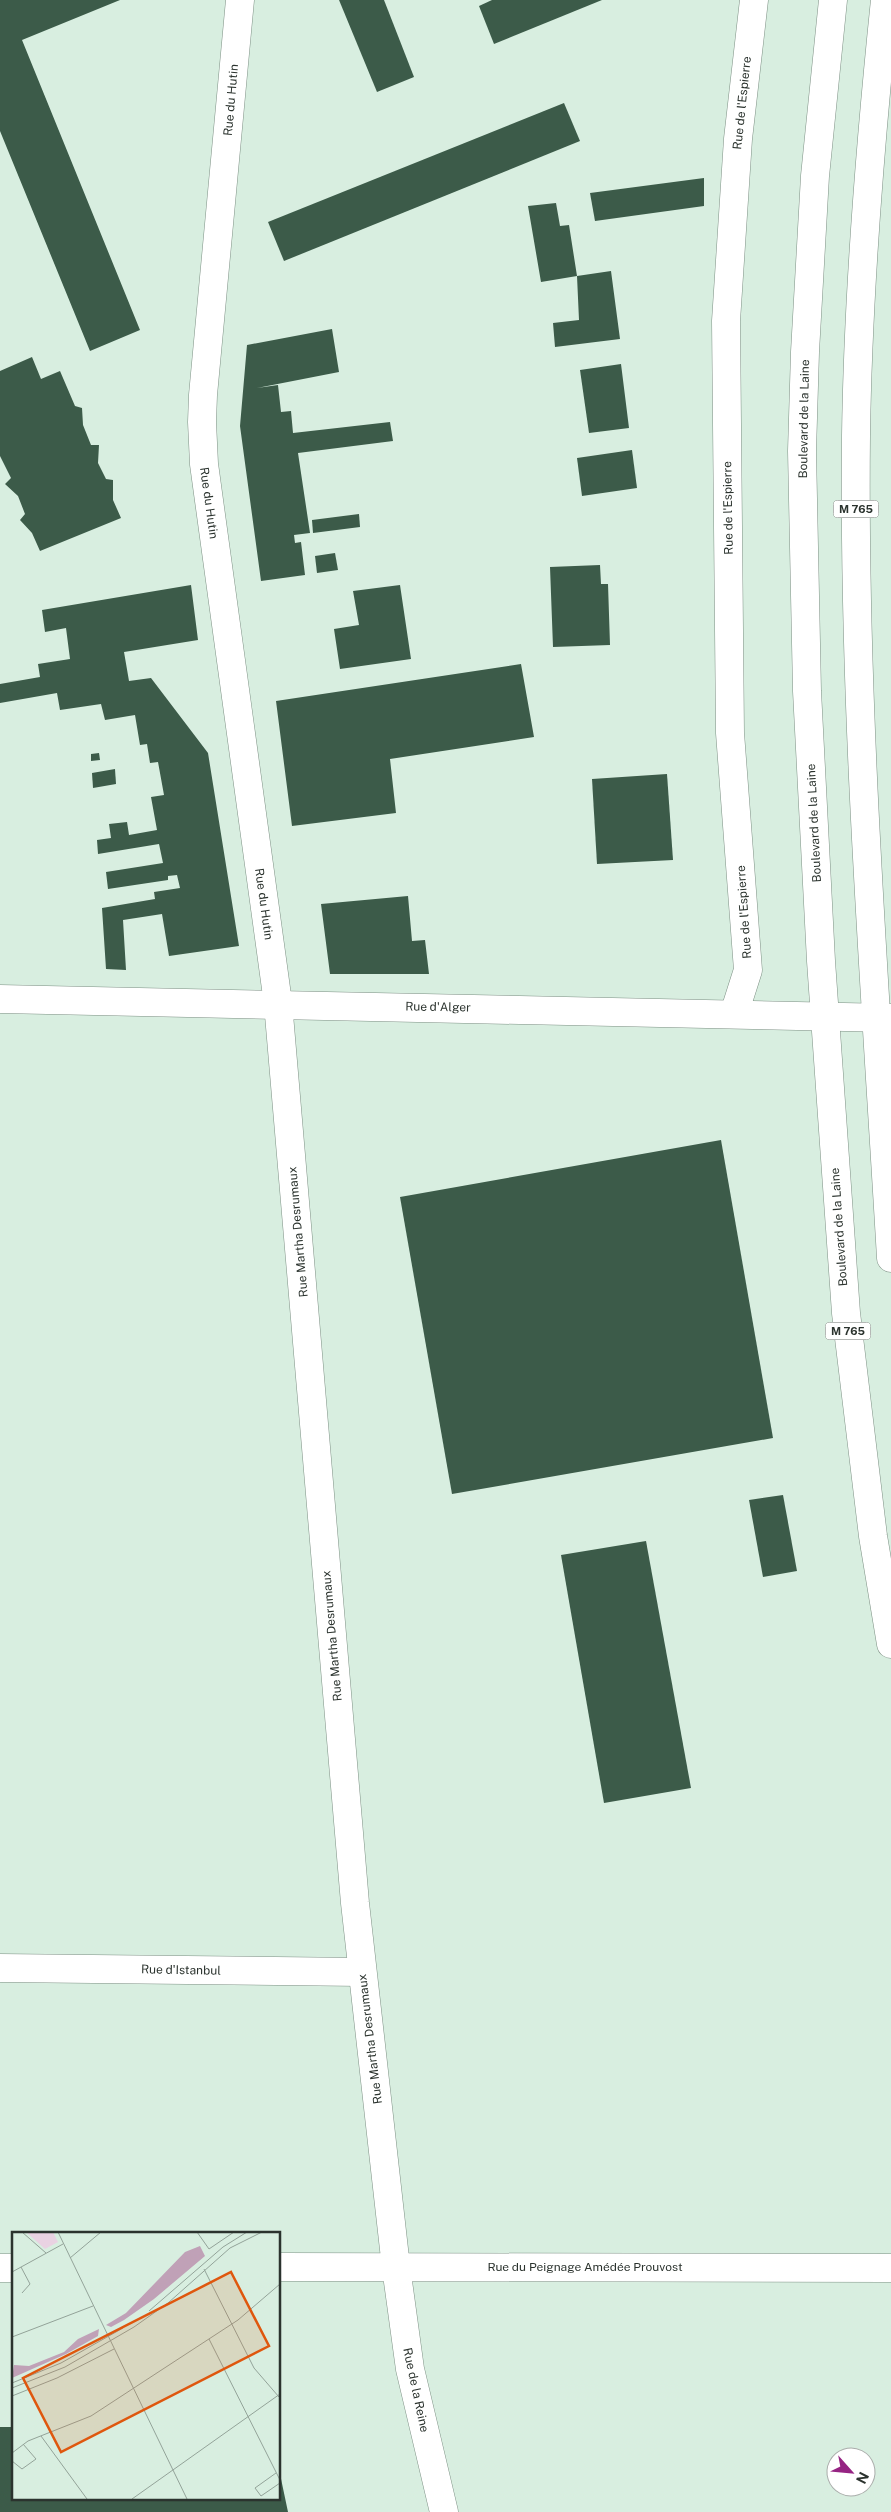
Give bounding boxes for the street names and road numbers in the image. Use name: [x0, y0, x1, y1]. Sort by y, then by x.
street label: Rue de l'Espierre: [730, 55, 754, 150]
street label: Rue du Hutin: [221, 63, 241, 137]
street label: Boulevard de la Laine: [796, 359, 812, 479]
street label: Rue de l'Espierre: [720, 461, 736, 555]
street label: Rue du Hutin: [197, 466, 221, 540]
road number: M 765: [834, 500, 878, 518]
street label: Boulevard de la Laine: [804, 763, 824, 883]
street label: Rue de l'Espierre: [734, 865, 754, 959]
street label: Rue du Hutin: [252, 867, 276, 941]
street label: Rue d'Alger: [405, 999, 471, 1015]
street label: Rue Martha Desrumaux: [285, 1166, 311, 1298]
street label: Boulevard de la Laine: [828, 1167, 850, 1287]
road number: M 765: [826, 1322, 870, 1340]
street label: Rue Martha Desrumaux: [319, 1570, 345, 1702]
street label: Rue d'Istanbul: [141, 1962, 221, 1978]
street label: Rue Martha Desrumaux: [355, 1973, 385, 2105]
street label: Rue du Peignage Amédée Prouvost: [487, 2260, 683, 2274]
street label: Rue de la Reine: [400, 2347, 432, 2434]

